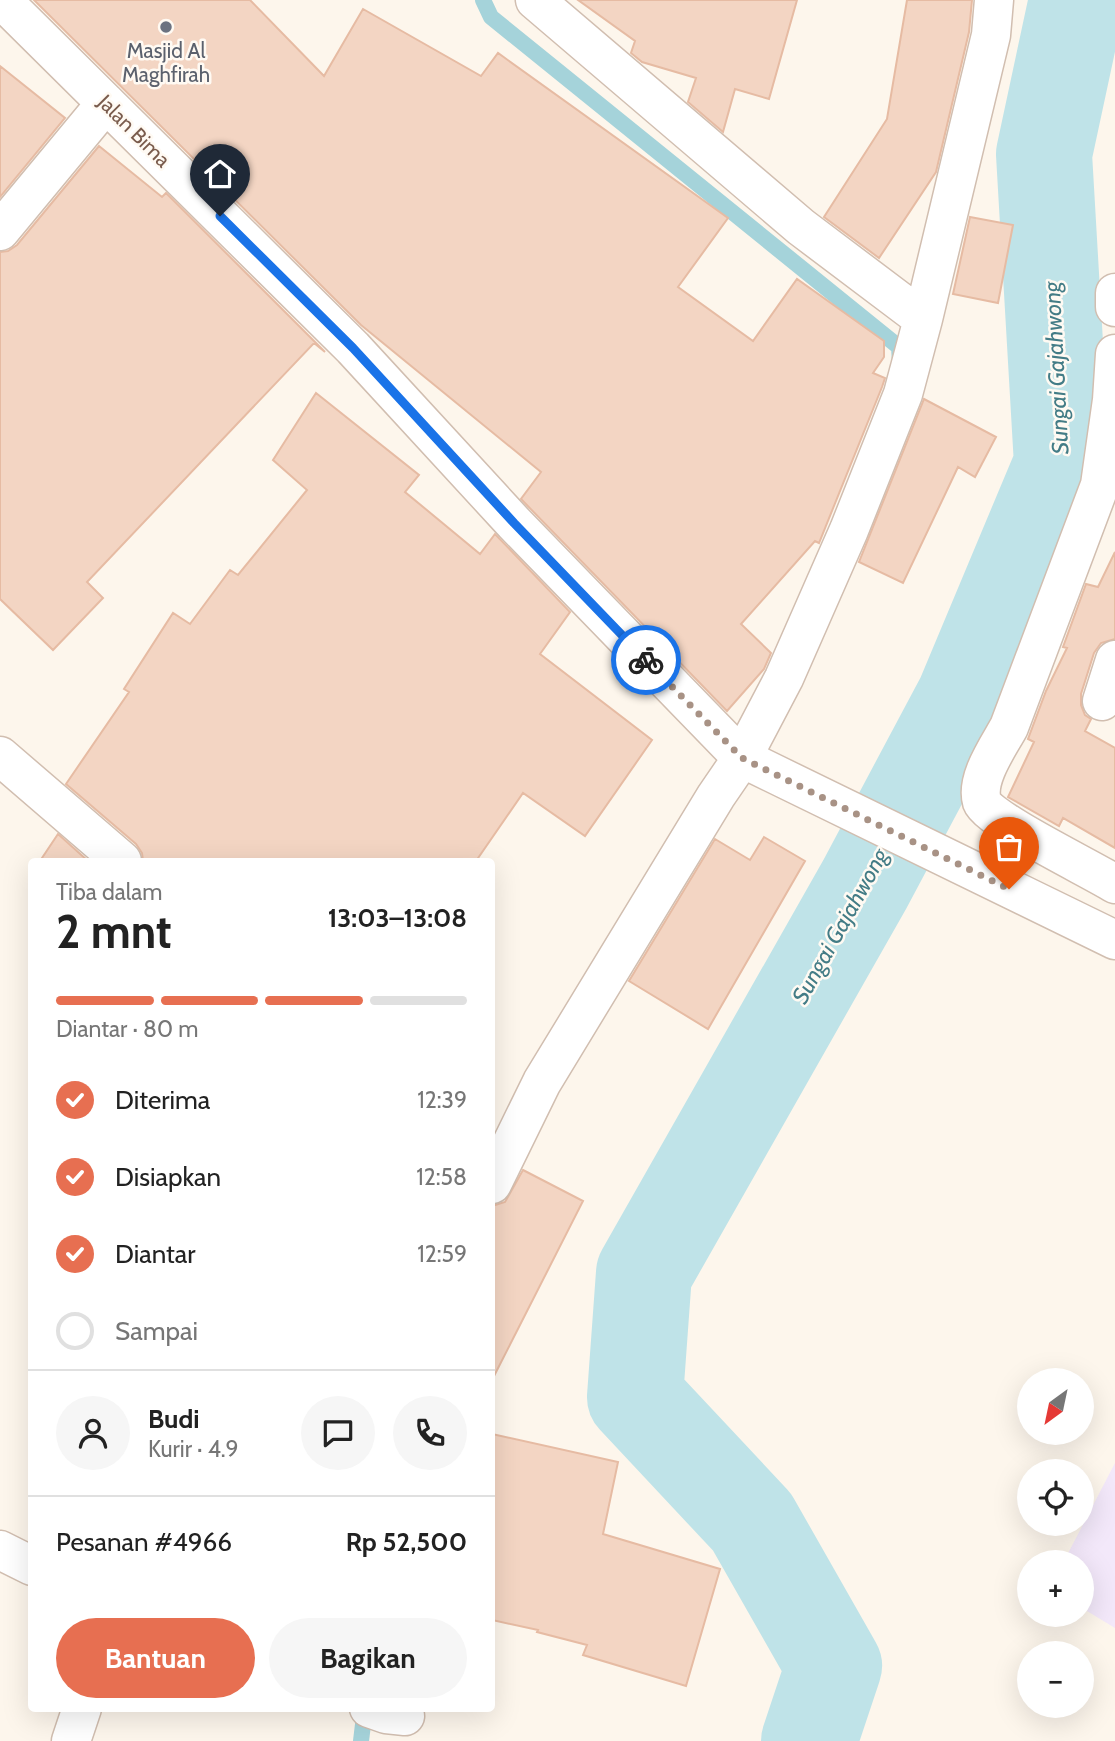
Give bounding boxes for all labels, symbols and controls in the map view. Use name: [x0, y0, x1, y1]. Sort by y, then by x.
marker: Masjid Al Maghfirah: [158, 19, 174, 35]
place label: Masjid Al Maghfirah: [122, 38, 210, 87]
street label: Jalan Bima: [92, 89, 176, 172]
pin: [190, 144, 250, 216]
icon: home: [201, 155, 239, 193]
water label: Sungai Gajahwong: [1037, 279, 1075, 455]
courier: [611, 625, 681, 695]
icon: bike: [627, 641, 665, 679]
pin: [979, 817, 1039, 889]
icon: bag: [990, 828, 1028, 866]
water label: Sungai Gajahwong: [786, 842, 895, 1008]
text: Tiba dalam: [56, 878, 162, 906]
text: 13:03–13:08: [328, 902, 467, 934]
text: 2 mnt: [56, 904, 172, 960]
text: Diantar · 80 m: [56, 1015, 198, 1043]
icon: check: [56, 1081, 94, 1119]
text: Diterima: [115, 1084, 210, 1116]
text: 12:39: [417, 1086, 467, 1114]
icon: check: [56, 1158, 94, 1196]
text: Disiapkan: [115, 1161, 221, 1193]
text: 12:58: [416, 1163, 467, 1191]
icon: check: [56, 1235, 94, 1273]
text: Diantar: [115, 1238, 196, 1270]
text: 12:59: [417, 1240, 467, 1268]
text: Sampai: [115, 1315, 198, 1347]
north arrow: [1017, 1368, 1094, 1446]
map controls: [1017, 1368, 1094, 1718]
button: person: [56, 1396, 130, 1470]
button: chat: [301, 1396, 375, 1470]
button: phone: [393, 1396, 467, 1470]
text: Budi: [148, 1403, 200, 1435]
text: Kurir · 4.9: [148, 1435, 239, 1463]
button: locate: [1017, 1459, 1094, 1536]
text: Pesanan #4966: [56, 1526, 232, 1558]
text: Rp 52,500: [346, 1526, 467, 1558]
button: +: [1017, 1550, 1094, 1627]
button: Bantuan: [56, 1618, 255, 1698]
button: Bagikan: [269, 1618, 467, 1698]
button: −: [1017, 1641, 1094, 1718]

